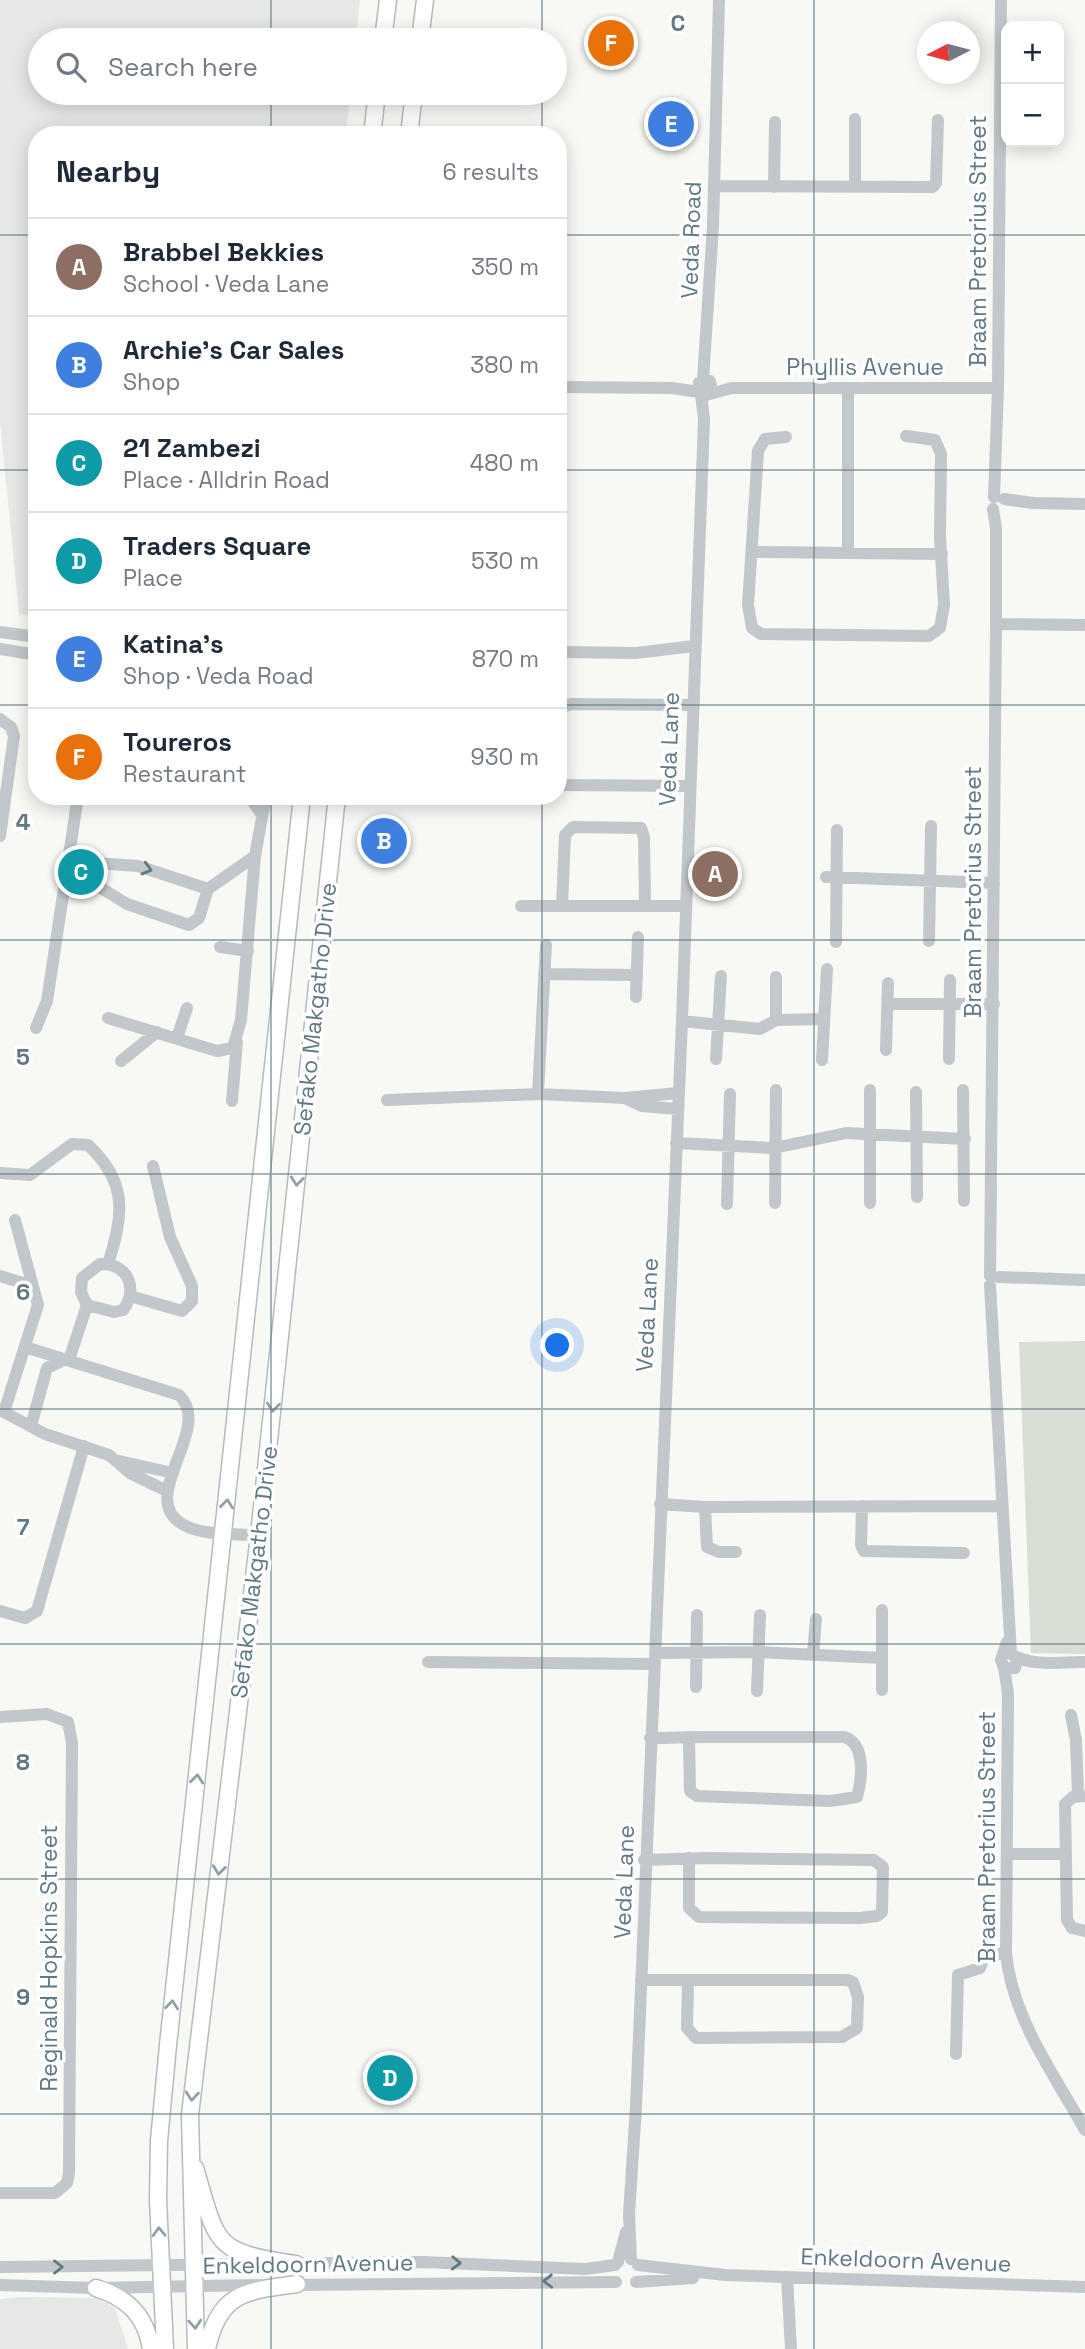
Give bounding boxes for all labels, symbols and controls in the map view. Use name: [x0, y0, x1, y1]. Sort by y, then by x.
text: C: [671, 8, 685, 38]
pin: F: [588, 17, 634, 69]
north arrow: [917, 21, 980, 84]
map controls: [1001, 21, 1064, 147]
button: +: [1001, 21, 1064, 84]
search box: [28, 28, 567, 105]
icon: search: [52, 48, 90, 86]
text: Search here: [108, 50, 258, 84]
button: −: [1001, 84, 1064, 147]
pin: E: [648, 98, 694, 150]
street label: Braam Pretorius Street: [963, 115, 993, 367]
text: Nearby: [56, 152, 160, 191]
text: 6 results: [443, 157, 539, 187]
street label: Veda Road: [674, 181, 708, 299]
text: Brabbel Bekkies: [123, 235, 324, 269]
text: A: [72, 252, 86, 282]
text: 350 m: [471, 252, 539, 282]
text: School · Veda Lane: [123, 269, 329, 299]
text: Archie's Car Sales: [123, 333, 344, 367]
text: B: [71, 350, 87, 380]
text: 380 m: [470, 350, 539, 380]
street label: Phyllis Avenue: [786, 352, 944, 382]
text: Shop: [123, 367, 180, 397]
text: 21 Zambezi: [123, 431, 261, 465]
text: C: [72, 448, 86, 478]
text: 480 m: [470, 448, 539, 478]
text: Place · Alldrin Road: [123, 465, 330, 495]
text: Traders Square: [123, 529, 311, 563]
text: D: [71, 546, 87, 576]
text: 530 m: [471, 546, 539, 576]
text: Place: [123, 563, 183, 593]
text: Katina's: [123, 627, 224, 661]
text: E: [73, 644, 85, 674]
text: 870 m: [472, 644, 539, 674]
text: Shop · Veda Road: [123, 661, 313, 691]
street label: Veda Lane: [652, 691, 686, 807]
text: Toureros: [123, 725, 232, 759]
text: F: [73, 742, 85, 772]
text: 930 m: [471, 742, 539, 772]
text: Restaurant: [123, 759, 246, 789]
street label: Braam Pretorius Street: [958, 766, 988, 1018]
text: 4: [16, 807, 31, 837]
pin: B: [361, 815, 407, 867]
pin: C: [58, 846, 104, 898]
pin: A: [692, 848, 738, 900]
one-way arrow: [140, 861, 152, 876]
street label: Sefako Makgatho Drive: [287, 881, 343, 1137]
text: 5: [16, 1042, 30, 1072]
one-way arrow: [290, 1175, 305, 1187]
street label: Veda Lane: [629, 1257, 665, 1373]
text: 6: [16, 1277, 30, 1307]
your location: [540, 1328, 574, 1362]
one-way arrow: [266, 1401, 281, 1413]
street label: Sefako Makgatho Drive: [224, 1444, 284, 1700]
one-way arrow: [219, 1498, 234, 1509]
text: 7: [17, 1512, 30, 1542]
street label: Braam Pretorius Street: [972, 1711, 1002, 1963]
text: 8: [16, 1747, 30, 1777]
one-way arrow: [189, 1773, 204, 1784]
street label: Veda Lane: [607, 1824, 641, 1940]
street label: Reginald Hopkins Street: [34, 1825, 64, 2091]
one-way arrow: [211, 1865, 226, 1876]
text: 9: [16, 1982, 30, 2012]
one-way arrow: [165, 1999, 180, 2011]
pin: D: [367, 2052, 413, 2104]
one-way arrow: [185, 2091, 200, 2102]
one-way arrow: [151, 2226, 167, 2237]
street label: Enkeldoorn Avenue: [800, 2241, 1012, 2279]
street label: Enkeldoorn Avenue: [202, 2247, 414, 2281]
one-way arrow: [451, 2256, 462, 2271]
one-way arrow: [53, 2259, 64, 2274]
one-way arrow: [542, 2274, 553, 2289]
one-way arrow: [187, 2318, 202, 2329]

